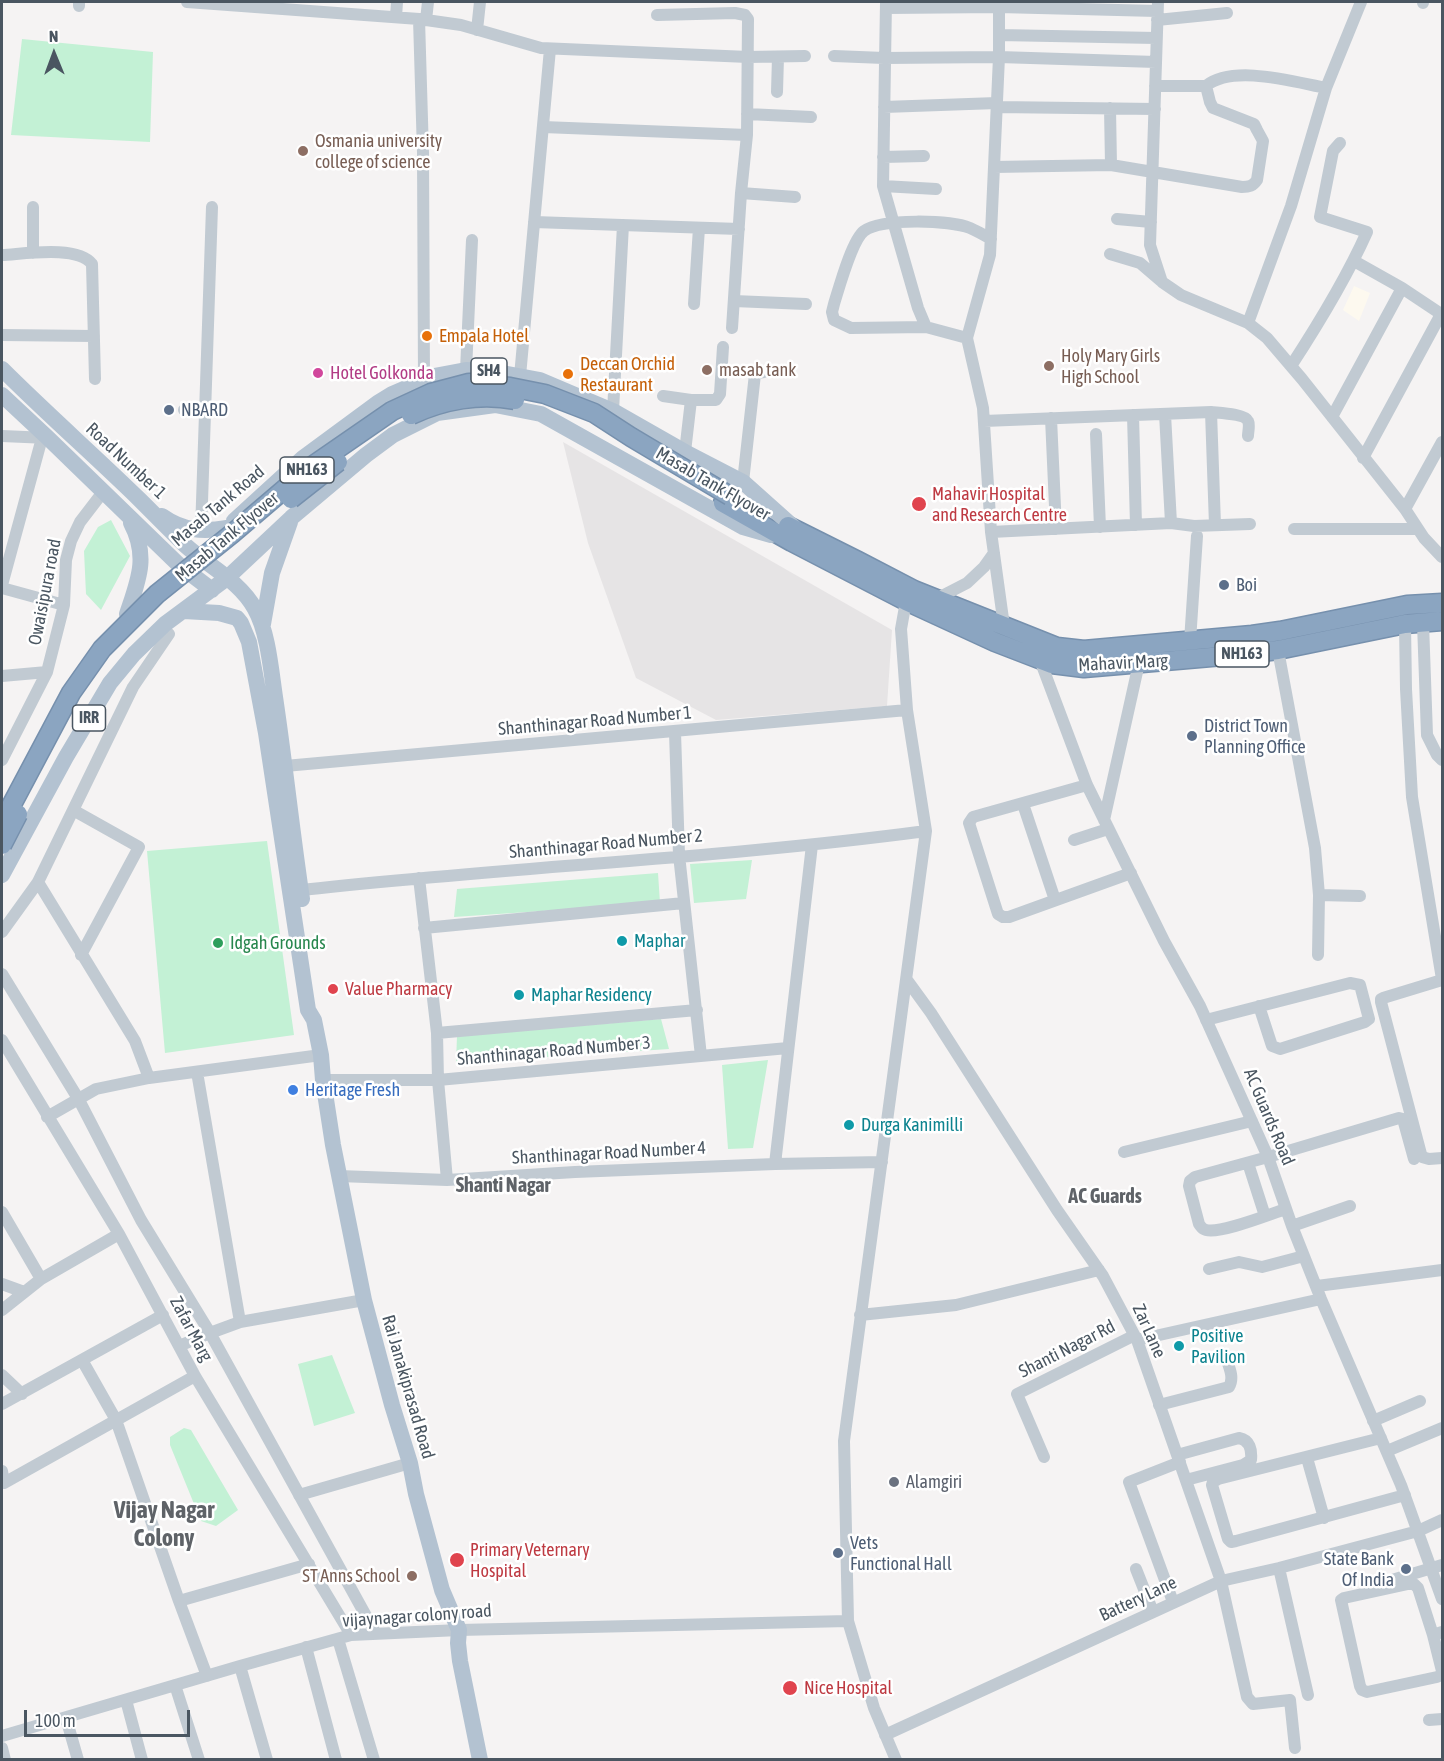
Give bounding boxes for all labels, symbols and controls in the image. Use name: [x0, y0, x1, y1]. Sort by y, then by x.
north arrow: [24, 24, 84, 84]
text: N: [49, 27, 59, 45]
place label: Osmania university college of science: [315, 130, 442, 172]
marker: Osmania university college of science: [296, 144, 310, 158]
place label: Empala Hotel: [439, 325, 529, 347]
marker: Empala Hotel: [420, 329, 434, 343]
place label: Holy Mary Girls High School: [1061, 345, 1160, 388]
place label: Deccan Orchid Restaurant: [580, 353, 675, 395]
road number: SH4: [471, 358, 507, 384]
place label: masab tank: [719, 359, 796, 381]
marker: Holy Mary Girls High School: [1042, 359, 1056, 373]
place label: Hotel Golkonda: [330, 362, 434, 384]
marker: masab tank: [700, 363, 714, 377]
marker: Hotel Golkonda: [311, 366, 325, 380]
marker: Deccan Orchid Restaurant: [561, 367, 575, 381]
place label: NBARD: [181, 399, 228, 421]
marker: NBARD: [162, 403, 176, 417]
street label: Road Number 1: [81, 418, 171, 504]
street label: Masab Tank Flyover: [652, 443, 774, 525]
road number: NH163: [280, 457, 334, 483]
street label: Masab Tank Road: [167, 461, 269, 551]
place label: Mahavir Hospital and Research Centre: [932, 483, 1067, 526]
street label: Masab Tank Flyover: [171, 487, 283, 587]
marker: Mahavir Hospital and Research Centre: [910, 495, 928, 513]
street label: Owaisipura road: [24, 537, 66, 647]
place label: Boi: [1236, 574, 1257, 596]
marker: Boi: [1217, 578, 1231, 592]
road number: NH163: [1215, 641, 1269, 667]
street label: Mahavir Marg: [1078, 650, 1168, 676]
street label: Shanthinagar Road Number 1: [497, 702, 693, 740]
road number: IRR: [72, 705, 106, 731]
place label: District Town Planning Office: [1204, 715, 1306, 758]
marker: District Town Planning Office: [1185, 729, 1199, 743]
street label: Shanthinagar Road Number 2: [508, 825, 704, 863]
place label: Maphar: [634, 930, 685, 952]
place label: Idgah Grounds: [230, 932, 326, 954]
marker: Maphar: [615, 934, 629, 948]
marker: Idgah Grounds: [211, 936, 225, 950]
place label: Value Pharmacy: [345, 978, 452, 1000]
marker: Value Pharmacy: [326, 982, 340, 996]
place label: Maphar Residency: [531, 984, 652, 1006]
marker: Maphar Residency: [512, 988, 526, 1002]
street label: Shanthinagar Road Number 3: [456, 1032, 652, 1070]
street label: AC Guards Road: [1239, 1065, 1299, 1169]
place label: Heritage Fresh: [305, 1079, 400, 1101]
marker: Heritage Fresh: [286, 1083, 300, 1097]
place label: Durga Kanimilli: [861, 1114, 963, 1136]
marker: Durga Kanimilli: [842, 1118, 856, 1132]
street label: Shanthinagar Road Number 4: [512, 1137, 706, 1169]
district label: Shanti Nagar: [456, 1174, 550, 1198]
district label: AC Guards: [1068, 1185, 1142, 1209]
street label: Zafar Marg: [165, 1293, 217, 1365]
street label: Zar Lane: [1128, 1301, 1170, 1361]
street label: Rai Janakiprasad Road: [377, 1313, 439, 1461]
street label: Shanti Nagar Rd: [1015, 1315, 1119, 1383]
place label: Positive Pavilion: [1191, 1325, 1245, 1368]
marker: Positive Pavilion: [1172, 1339, 1186, 1353]
place label: Alamgiri: [906, 1471, 962, 1493]
marker: Alamgiri: [887, 1475, 901, 1489]
district label: Vijay Nagar Colony: [114, 1496, 214, 1552]
place label: Vets Functional Hall: [850, 1532, 952, 1574]
place label: Primary Veternary Hospital: [470, 1539, 590, 1582]
marker: Vets Functional Hall: [831, 1546, 845, 1560]
place label: State Bank Of India: [1324, 1548, 1394, 1590]
marker: Primary Veternary Hospital: [448, 1551, 466, 1569]
marker: State Bank Of India: [1399, 1562, 1413, 1576]
place label: ST Anns School: [302, 1565, 400, 1587]
marker: ST Anns School: [405, 1569, 419, 1583]
street label: Battery Lane: [1096, 1572, 1180, 1626]
street label: vijaynagar colony road: [342, 1600, 492, 1632]
place label: Nice Hospital: [804, 1677, 892, 1699]
marker: Nice Hospital: [781, 1679, 799, 1697]
scale bar: [27, 1698, 194, 1736]
text: 100 m: [35, 1710, 76, 1731]

